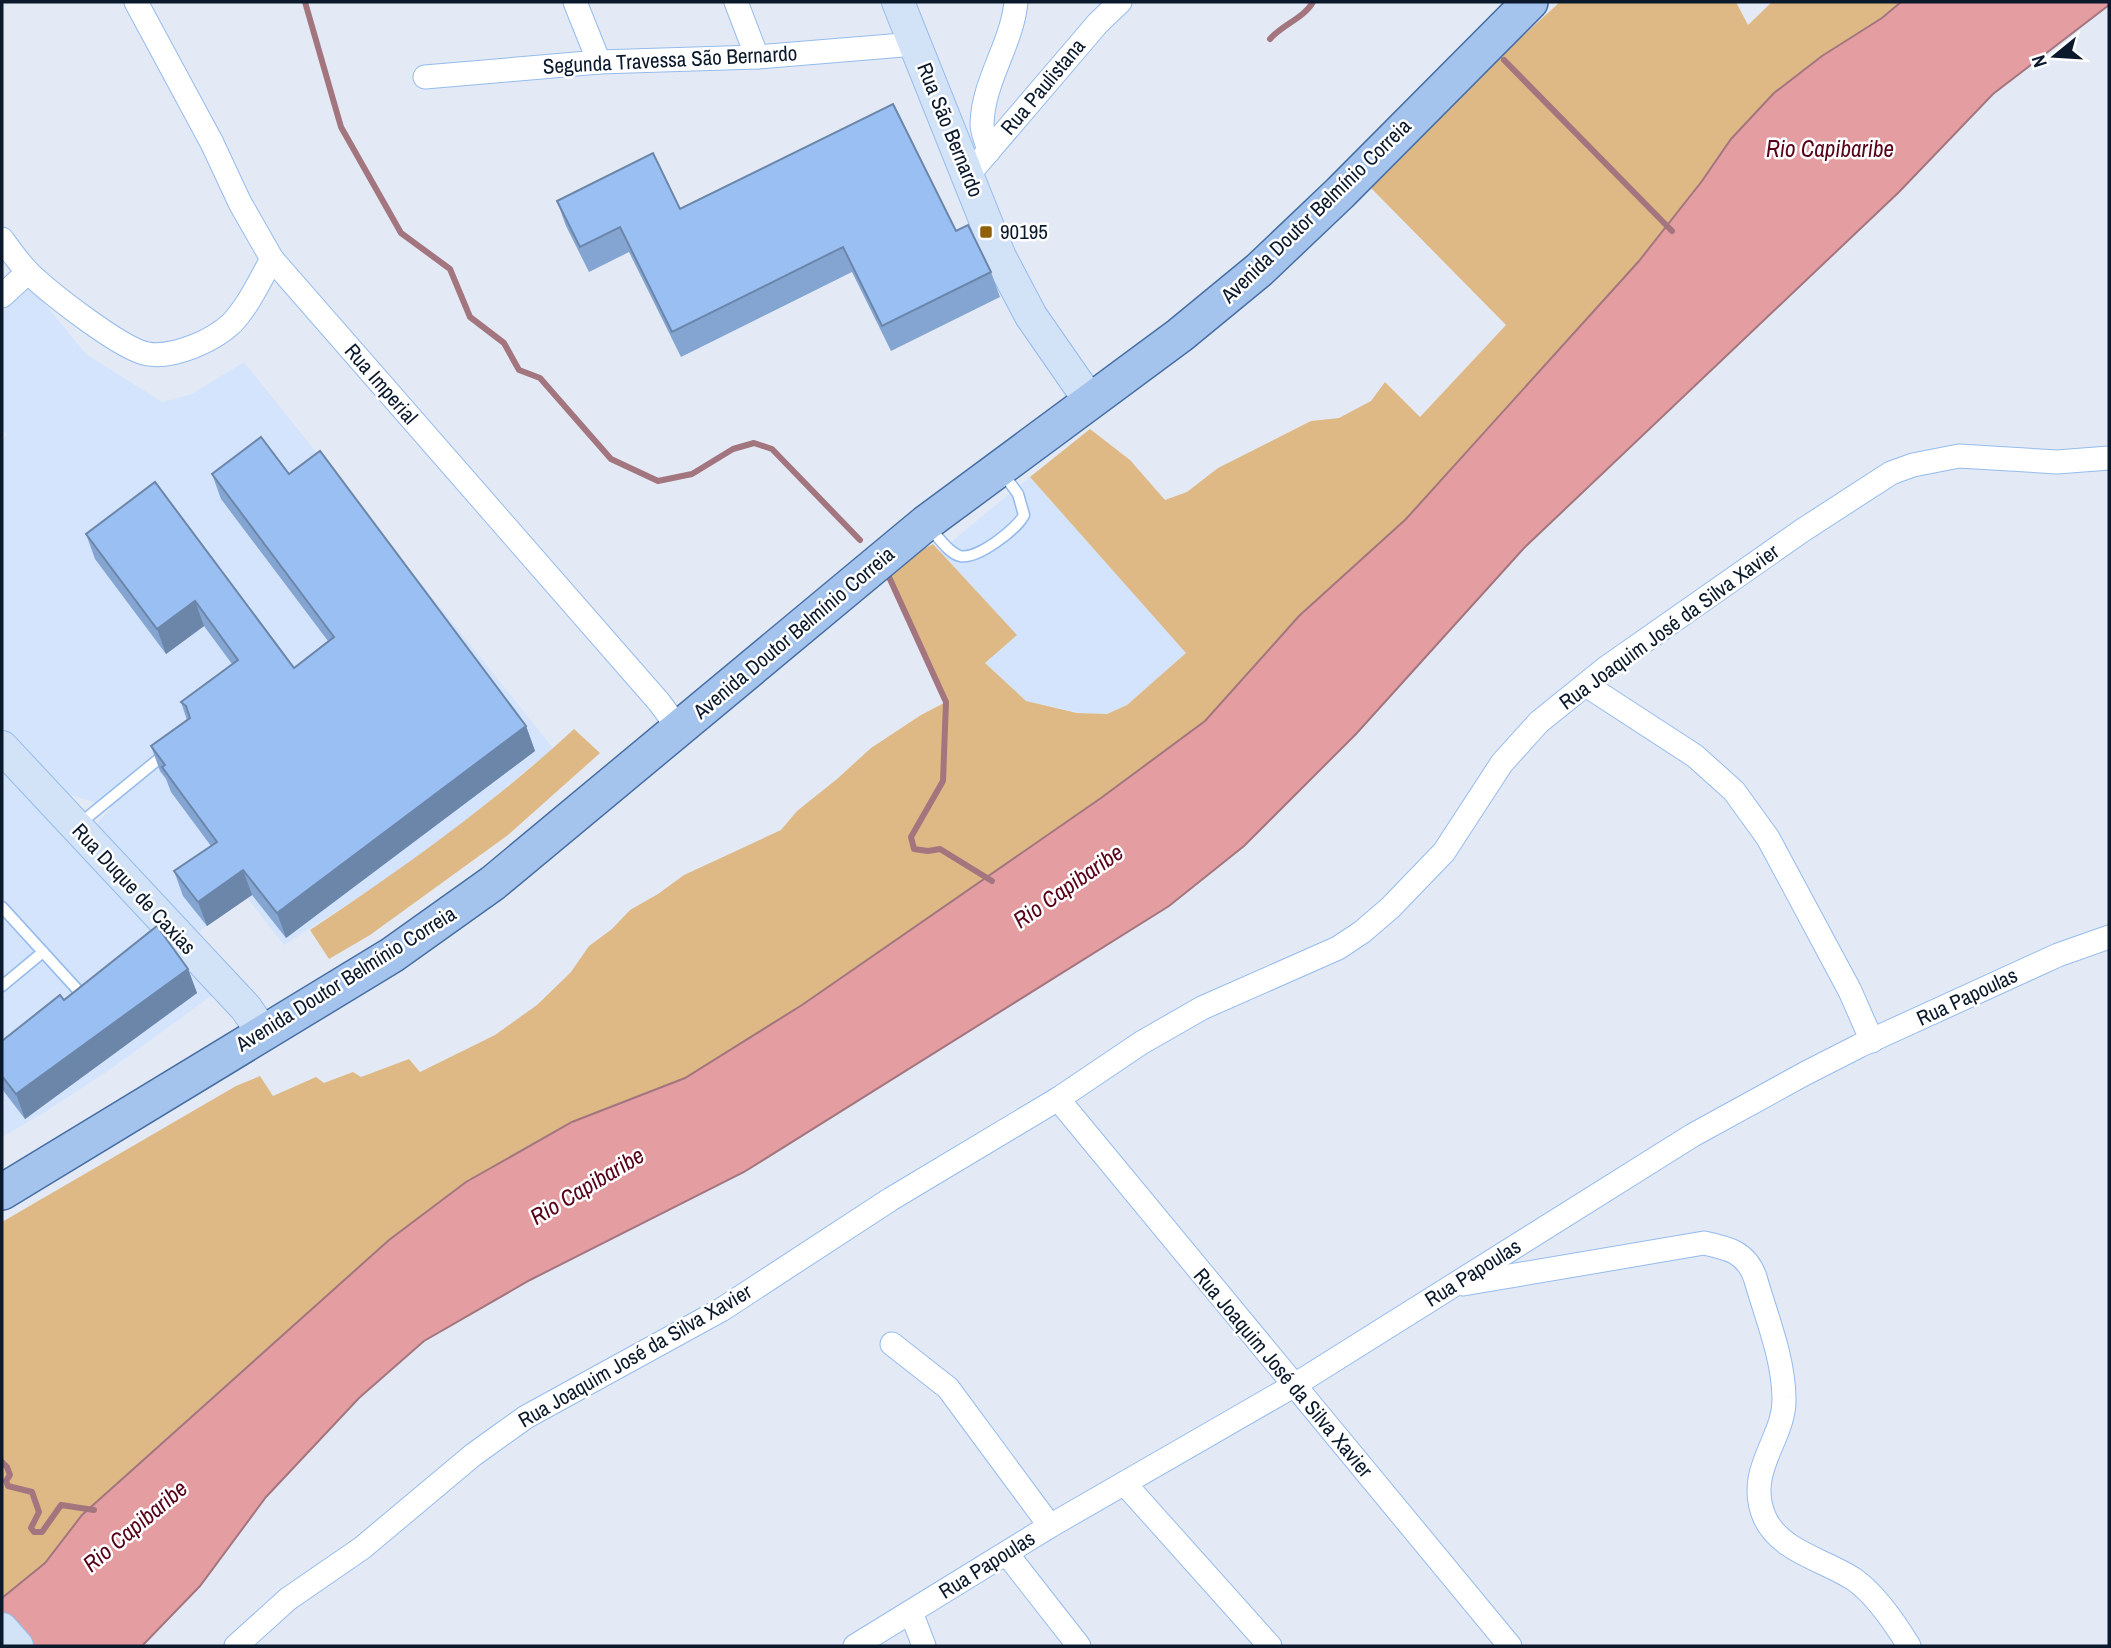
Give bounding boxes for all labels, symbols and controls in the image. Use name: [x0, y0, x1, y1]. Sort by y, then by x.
north arrow: [2020, 21, 2090, 91]
street label: Rua Paulistana: [994, 32, 1092, 141]
street label: Segunda Travessa São Bernardo: [542, 38, 798, 81]
text: N: [2025, 52, 2053, 71]
street label: Rua São Bernardo: [910, 58, 991, 201]
street label: Avenida Doutor Belmínio Correia: [1213, 112, 1417, 310]
water label: Rio Capibaribe: [1766, 133, 1894, 164]
place label: 90195: [1000, 217, 1048, 246]
marker: 90195: [978, 224, 994, 240]
street label: Rua Imperial: [338, 337, 425, 430]
street label: Rua Joaquim José da Silva Xavier: [1553, 537, 1785, 716]
street label: Avenida Doutor Belmínio Correia: [686, 540, 901, 726]
street label: Rua Duque de Caxias: [66, 817, 203, 961]
water label: Rio Capibaribe: [1006, 836, 1129, 935]
street label: Avenida Doutor Belmínio Correia: [229, 899, 462, 1059]
street label: Rua Papoulas: [1912, 961, 2022, 1033]
water label: Rio Capibaribe: [524, 1139, 650, 1232]
street label: Rua Papoulas: [1419, 1232, 1526, 1314]
street label: Rua Joaquim José da Silva Xavier: [1187, 1262, 1380, 1484]
street label: Rua Joaquim José da Silva Xavier: [513, 1277, 757, 1434]
water label: Rio Capibaribe: [76, 1473, 194, 1579]
street label: Rua Papoulas: [933, 1524, 1040, 1606]

